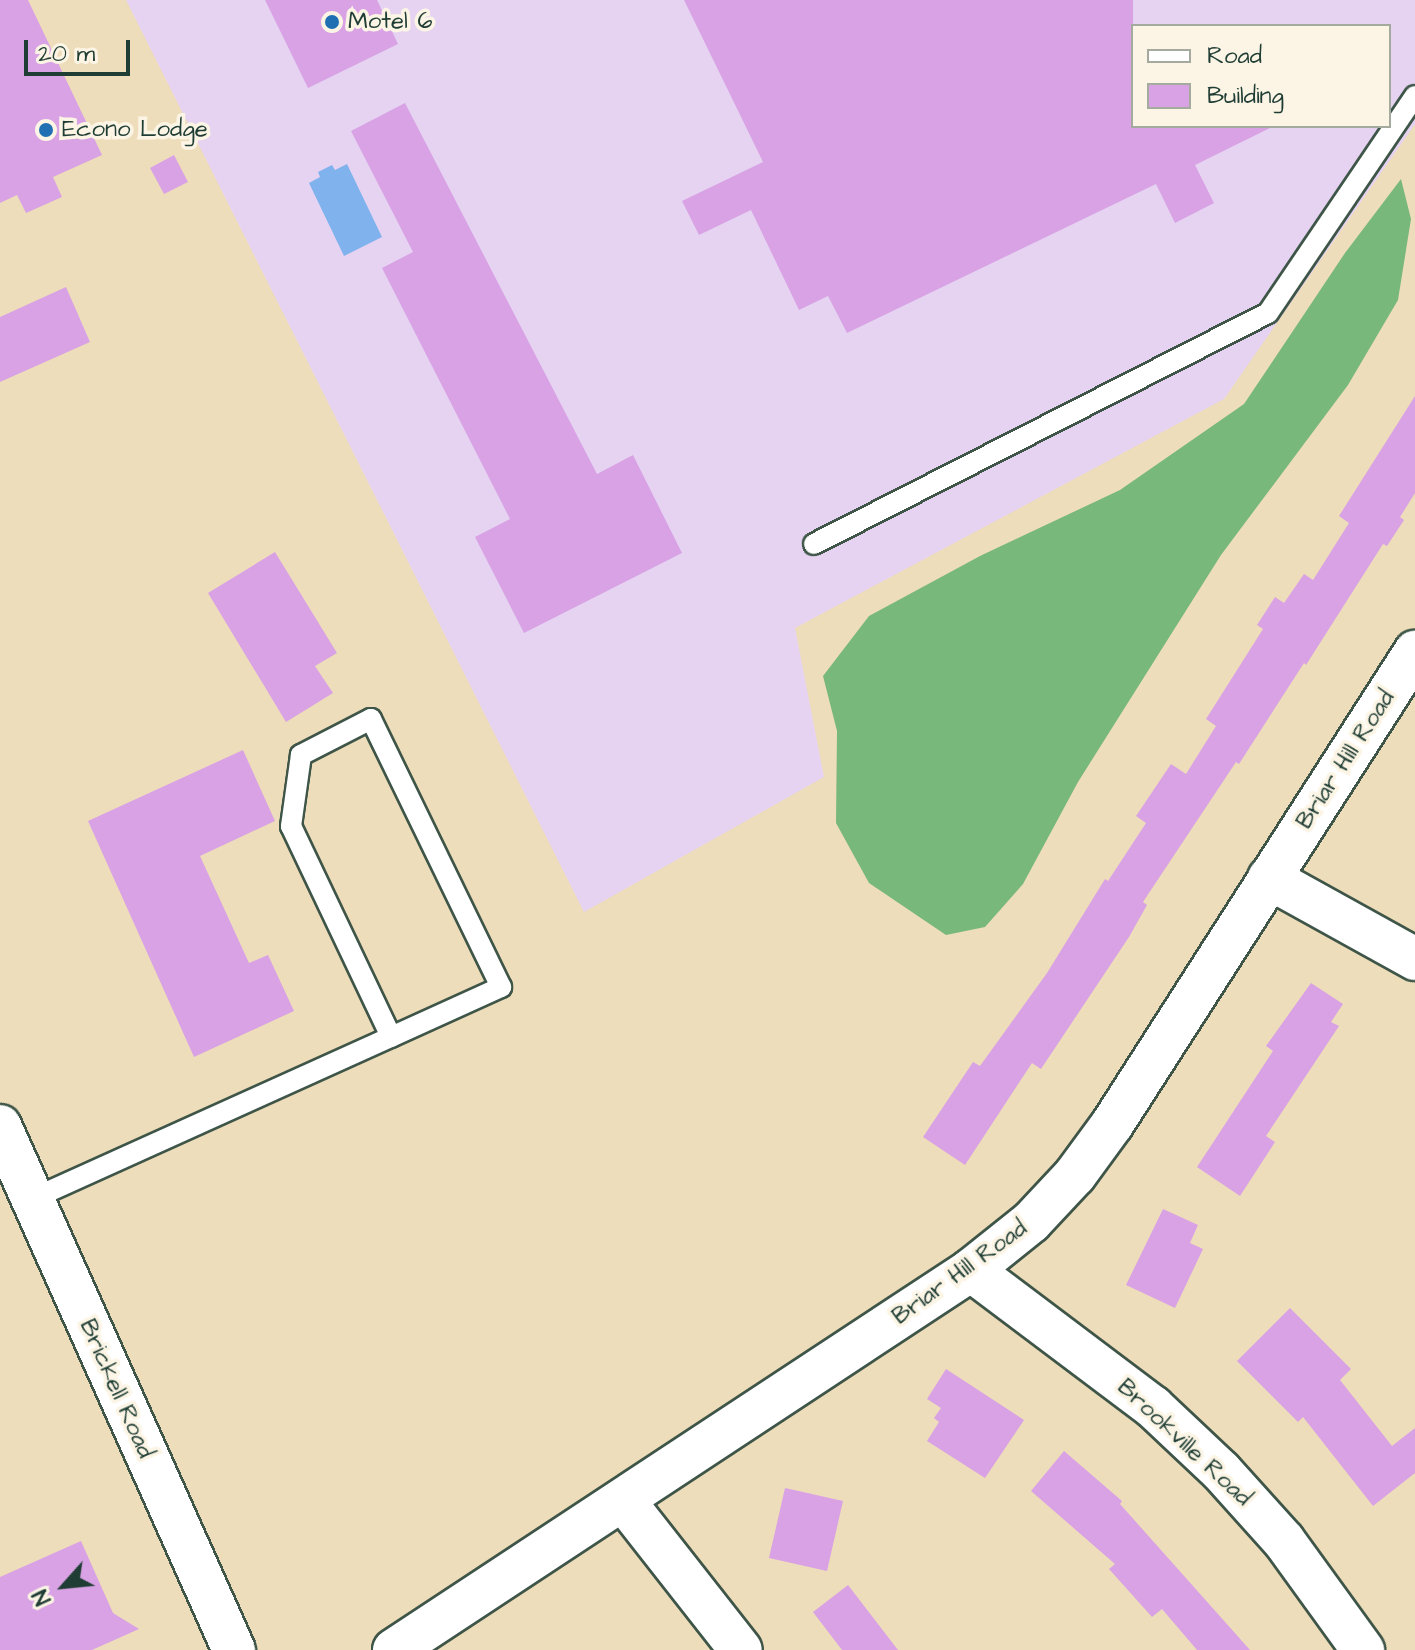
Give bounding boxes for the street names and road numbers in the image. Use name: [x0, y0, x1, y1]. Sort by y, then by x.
street label: Briar Hill Road: [1291, 685, 1401, 835]
street label: Briar Hill Road: [887, 1214, 1033, 1332]
street label: Brickell Road: [73, 1315, 159, 1463]
street label: Brookville Road: [1111, 1373, 1257, 1513]

